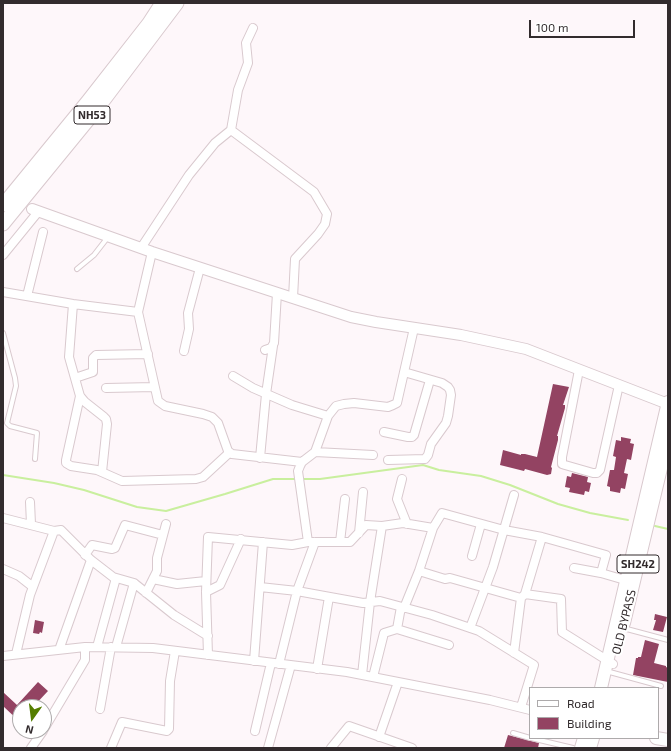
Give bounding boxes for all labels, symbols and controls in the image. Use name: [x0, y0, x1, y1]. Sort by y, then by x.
scale bar: [531, 12, 637, 38]
text: 100 m: [536, 20, 568, 34]
road number: NH53: [74, 106, 110, 124]
road number: SH242: [617, 555, 659, 573]
street label: OLD BYPASS: [609, 588, 639, 656]
legend: [529, 687, 659, 739]
text: Road: [567, 696, 595, 710]
north arrow: [12, 699, 52, 739]
text: Building: [567, 716, 611, 730]
text: N: [24, 723, 35, 737]

